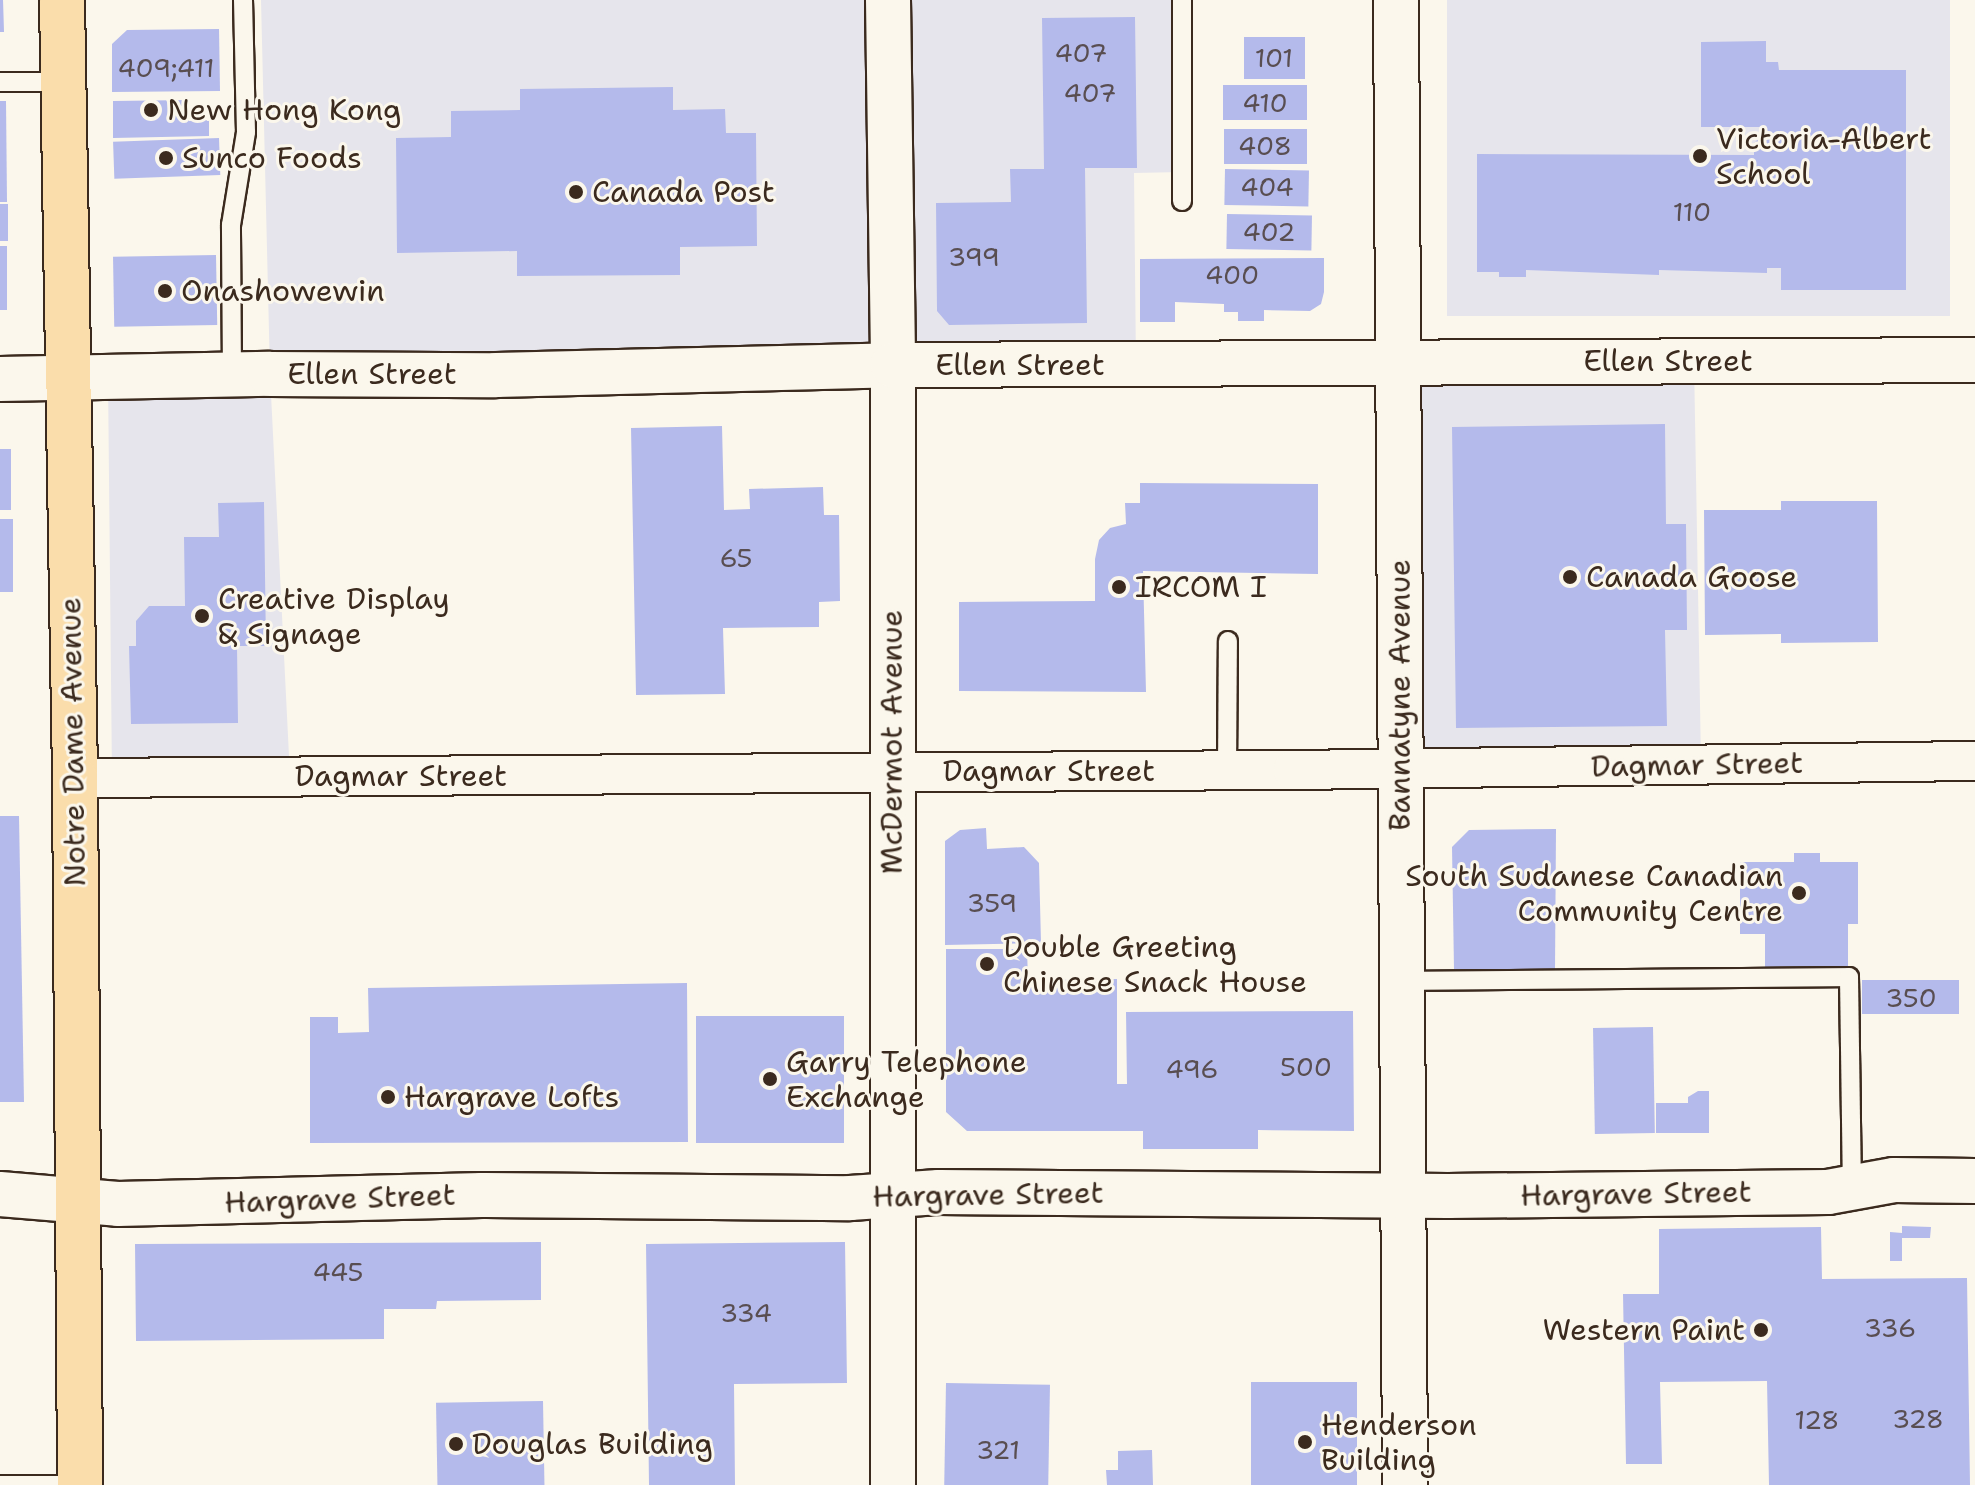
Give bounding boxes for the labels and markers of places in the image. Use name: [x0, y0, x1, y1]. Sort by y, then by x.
place label: New Hong Kong: [167, 92, 401, 128]
marker: New Hong Kong: [142, 101, 160, 119]
place label: Victoria-Albert School: [1716, 121, 1932, 192]
place label: Sunco Foods: [182, 140, 362, 176]
marker: Victoria-Albert School: [1691, 147, 1709, 165]
marker: Sunco Foods: [157, 149, 175, 167]
place label: Canada Post: [592, 174, 775, 210]
marker: Canada Post: [567, 183, 585, 201]
place label: Onashowewin: [181, 273, 385, 309]
marker: Onashowewin: [156, 282, 174, 300]
place label: Canada Goose: [1586, 559, 1797, 595]
marker: Canada Goose: [1561, 568, 1579, 586]
place label: IRCOM I: [1135, 569, 1267, 605]
marker: IRCOM I: [1110, 578, 1128, 596]
place label: Creative Display & Signage: [218, 581, 450, 652]
marker: Creative Display & Signage: [193, 607, 211, 625]
place label: South Sudanese Canadian Community Centre: [1405, 858, 1783, 928]
marker: South Sudanese Canadian Community Centre: [1790, 884, 1808, 902]
place label: Double Greeting Chinese Snack House: [1003, 929, 1307, 1000]
marker: Double Greeting Chinese Snack House: [978, 955, 996, 973]
place label: Garry Telephone Exchange: [786, 1044, 1027, 1114]
marker: Garry Telephone Exchange: [761, 1070, 779, 1088]
place label: Hargrave Lofts: [404, 1079, 619, 1115]
marker: Hargrave Lofts: [379, 1088, 397, 1106]
place label: Western Paint: [1542, 1312, 1745, 1348]
marker: Western Paint: [1752, 1321, 1770, 1339]
place label: Henderson Building: [1321, 1407, 1477, 1478]
place label: Douglas Building: [472, 1426, 713, 1462]
marker: Henderson Building: [1296, 1433, 1314, 1451]
marker: Douglas Building: [447, 1435, 465, 1453]

